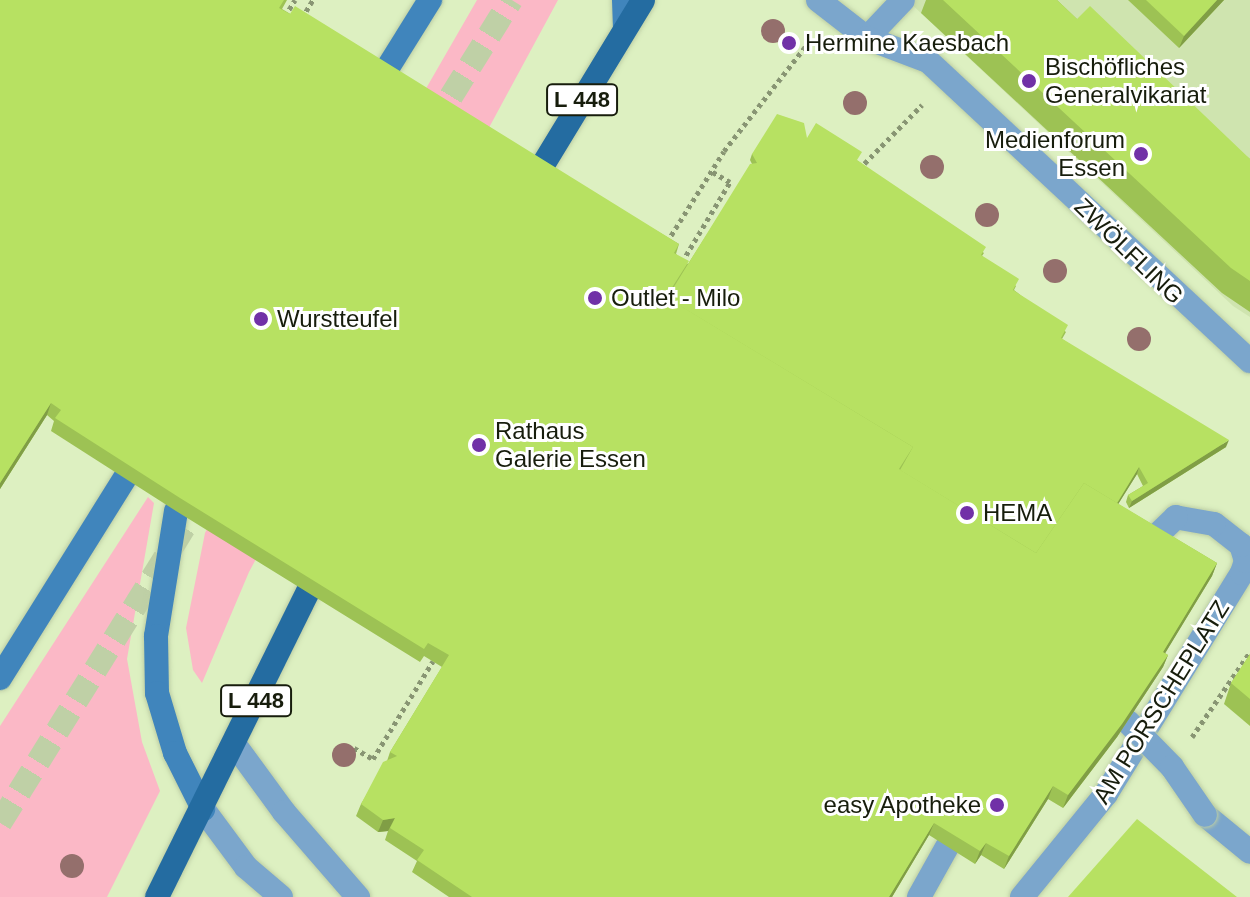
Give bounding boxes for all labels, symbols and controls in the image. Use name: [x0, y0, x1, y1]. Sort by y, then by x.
place label: Hermine Kaesbach: [805, 29, 1009, 57]
marker: Hermine Kaesbach: [780, 34, 798, 52]
place label: Bischöfliches Generalvikariat: [1045, 53, 1206, 109]
marker: Bischöfliches Generalvikariat: [1020, 72, 1038, 90]
road number: L 448: [544, 82, 620, 118]
place label: Medienforum Essen: [985, 126, 1125, 182]
marker: Medienforum Essen: [1132, 145, 1150, 163]
street label: ZWÖLFLING: [1069, 192, 1189, 310]
place label: Outlet - Milo: [611, 284, 740, 312]
marker: Outlet - Milo: [586, 289, 604, 307]
place label: Wurstteufel: [277, 305, 398, 333]
marker: Wurstteufel: [252, 310, 270, 328]
place label: Rathaus Galerie Essen: [495, 417, 646, 473]
marker: Rathaus Galerie Essen: [470, 436, 488, 454]
place label: HEMA: [983, 499, 1052, 527]
marker: HEMA: [958, 504, 976, 522]
street label: AM PORSCHEPLATZ: [1087, 595, 1235, 809]
road number: L 448: [218, 683, 294, 719]
place label: easy Apotheke: [822, 791, 981, 819]
marker: easy Apotheke: [988, 796, 1006, 814]

